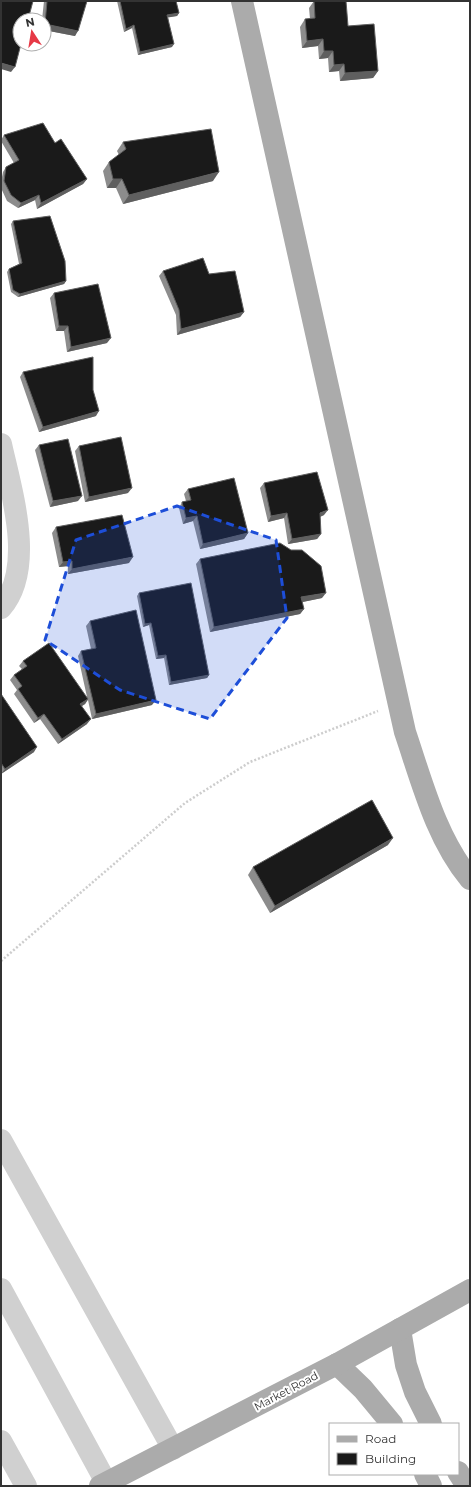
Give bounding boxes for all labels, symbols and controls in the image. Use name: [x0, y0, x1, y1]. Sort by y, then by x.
north arrow: [12, 12, 52, 52]
text: N: [24, 14, 36, 30]
street label: Market Road: [252, 1368, 320, 1414]
legend: [329, 1423, 459, 1475]
text: Road: [365, 1431, 396, 1446]
text: Building: [365, 1451, 416, 1466]

